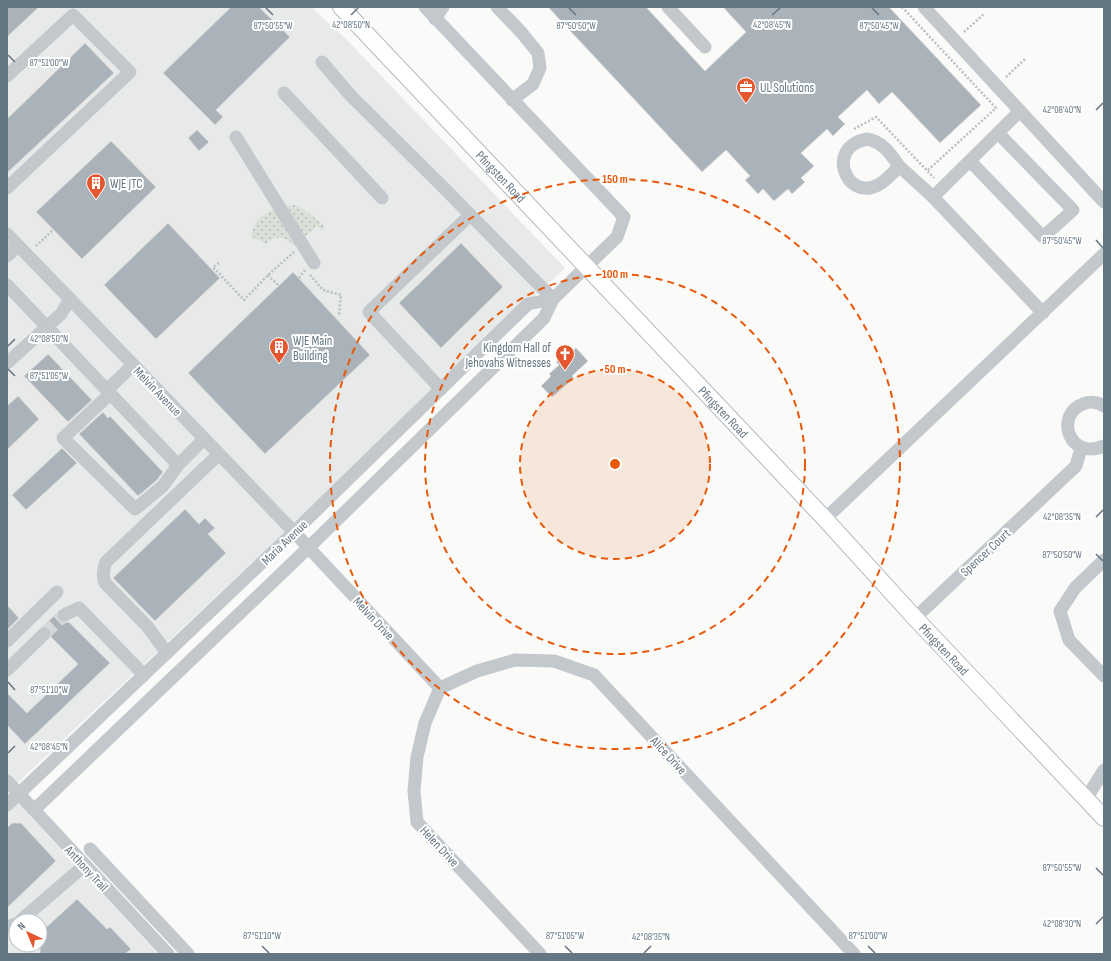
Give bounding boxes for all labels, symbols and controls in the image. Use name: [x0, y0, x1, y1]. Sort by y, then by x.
text: 42°08'50"N: [332, 19, 370, 31]
text: 42°08'45"N: [753, 19, 791, 31]
text: 87°50'55"W: [253, 20, 293, 32]
text: 87°50'50"W: [556, 20, 596, 32]
text: 87°50'45"W: [859, 20, 899, 32]
text: 87°51'00"W: [30, 57, 69, 69]
office icon: UL Solutions: [735, 76, 757, 104]
place label: UL Solutions: [760, 80, 814, 96]
text: 42°08'40"N: [1043, 104, 1081, 116]
street label: Pfingsten Road: [472, 148, 529, 206]
building icon: WJE JTC: [85, 172, 107, 200]
text: 150 m: [602, 172, 628, 187]
place label: WJE JTC: [110, 176, 143, 192]
text: 87°50'45"W: [1042, 235, 1082, 247]
text: 100 m: [602, 267, 628, 282]
text: 42°08'50"N: [30, 333, 68, 345]
place label: WJE Main Building: [293, 333, 332, 364]
building icon: WJE Main Building: [268, 336, 290, 364]
place label: Kingdom Hall of Jehovahs Witnesses: [464, 340, 551, 371]
church icon: Kingdom Hall of Jehovahs Witnesses: [554, 343, 576, 371]
text: 50 m: [605, 362, 625, 377]
street label: Melvin Avenue: [130, 364, 185, 420]
text: 87°51'05"W: [30, 370, 69, 382]
street label: Pfingsten Road: [695, 383, 751, 442]
centre of rings: [608, 457, 622, 471]
text: 42°08'35"N: [1043, 511, 1081, 523]
street label: Maria Avenue: [258, 517, 311, 569]
street label: Spencer Court: [957, 525, 1014, 580]
text: 87°50'50"W: [1042, 549, 1082, 561]
street label: Melvin Drive: [349, 594, 397, 644]
street label: Pfingsten Road: [915, 621, 972, 679]
text: 87°51'10"W: [30, 684, 68, 696]
street label: Alice Drive: [646, 733, 690, 778]
text: 42°08'45"N: [30, 741, 68, 753]
street label: Helen Drive: [416, 823, 462, 870]
street label: Anthony Trail: [60, 842, 111, 895]
text: 87°50'55"W: [1042, 862, 1082, 874]
north arrow: [8, 913, 48, 953]
text: 42°08'30"N: [1043, 918, 1081, 930]
text: N: [15, 919, 28, 933]
text: 87°51'10"W: [243, 930, 281, 942]
text: 87°51'05"W: [546, 930, 585, 942]
text: 87°51'00"W: [849, 930, 888, 942]
text: 42°08'35"N: [632, 931, 670, 943]

